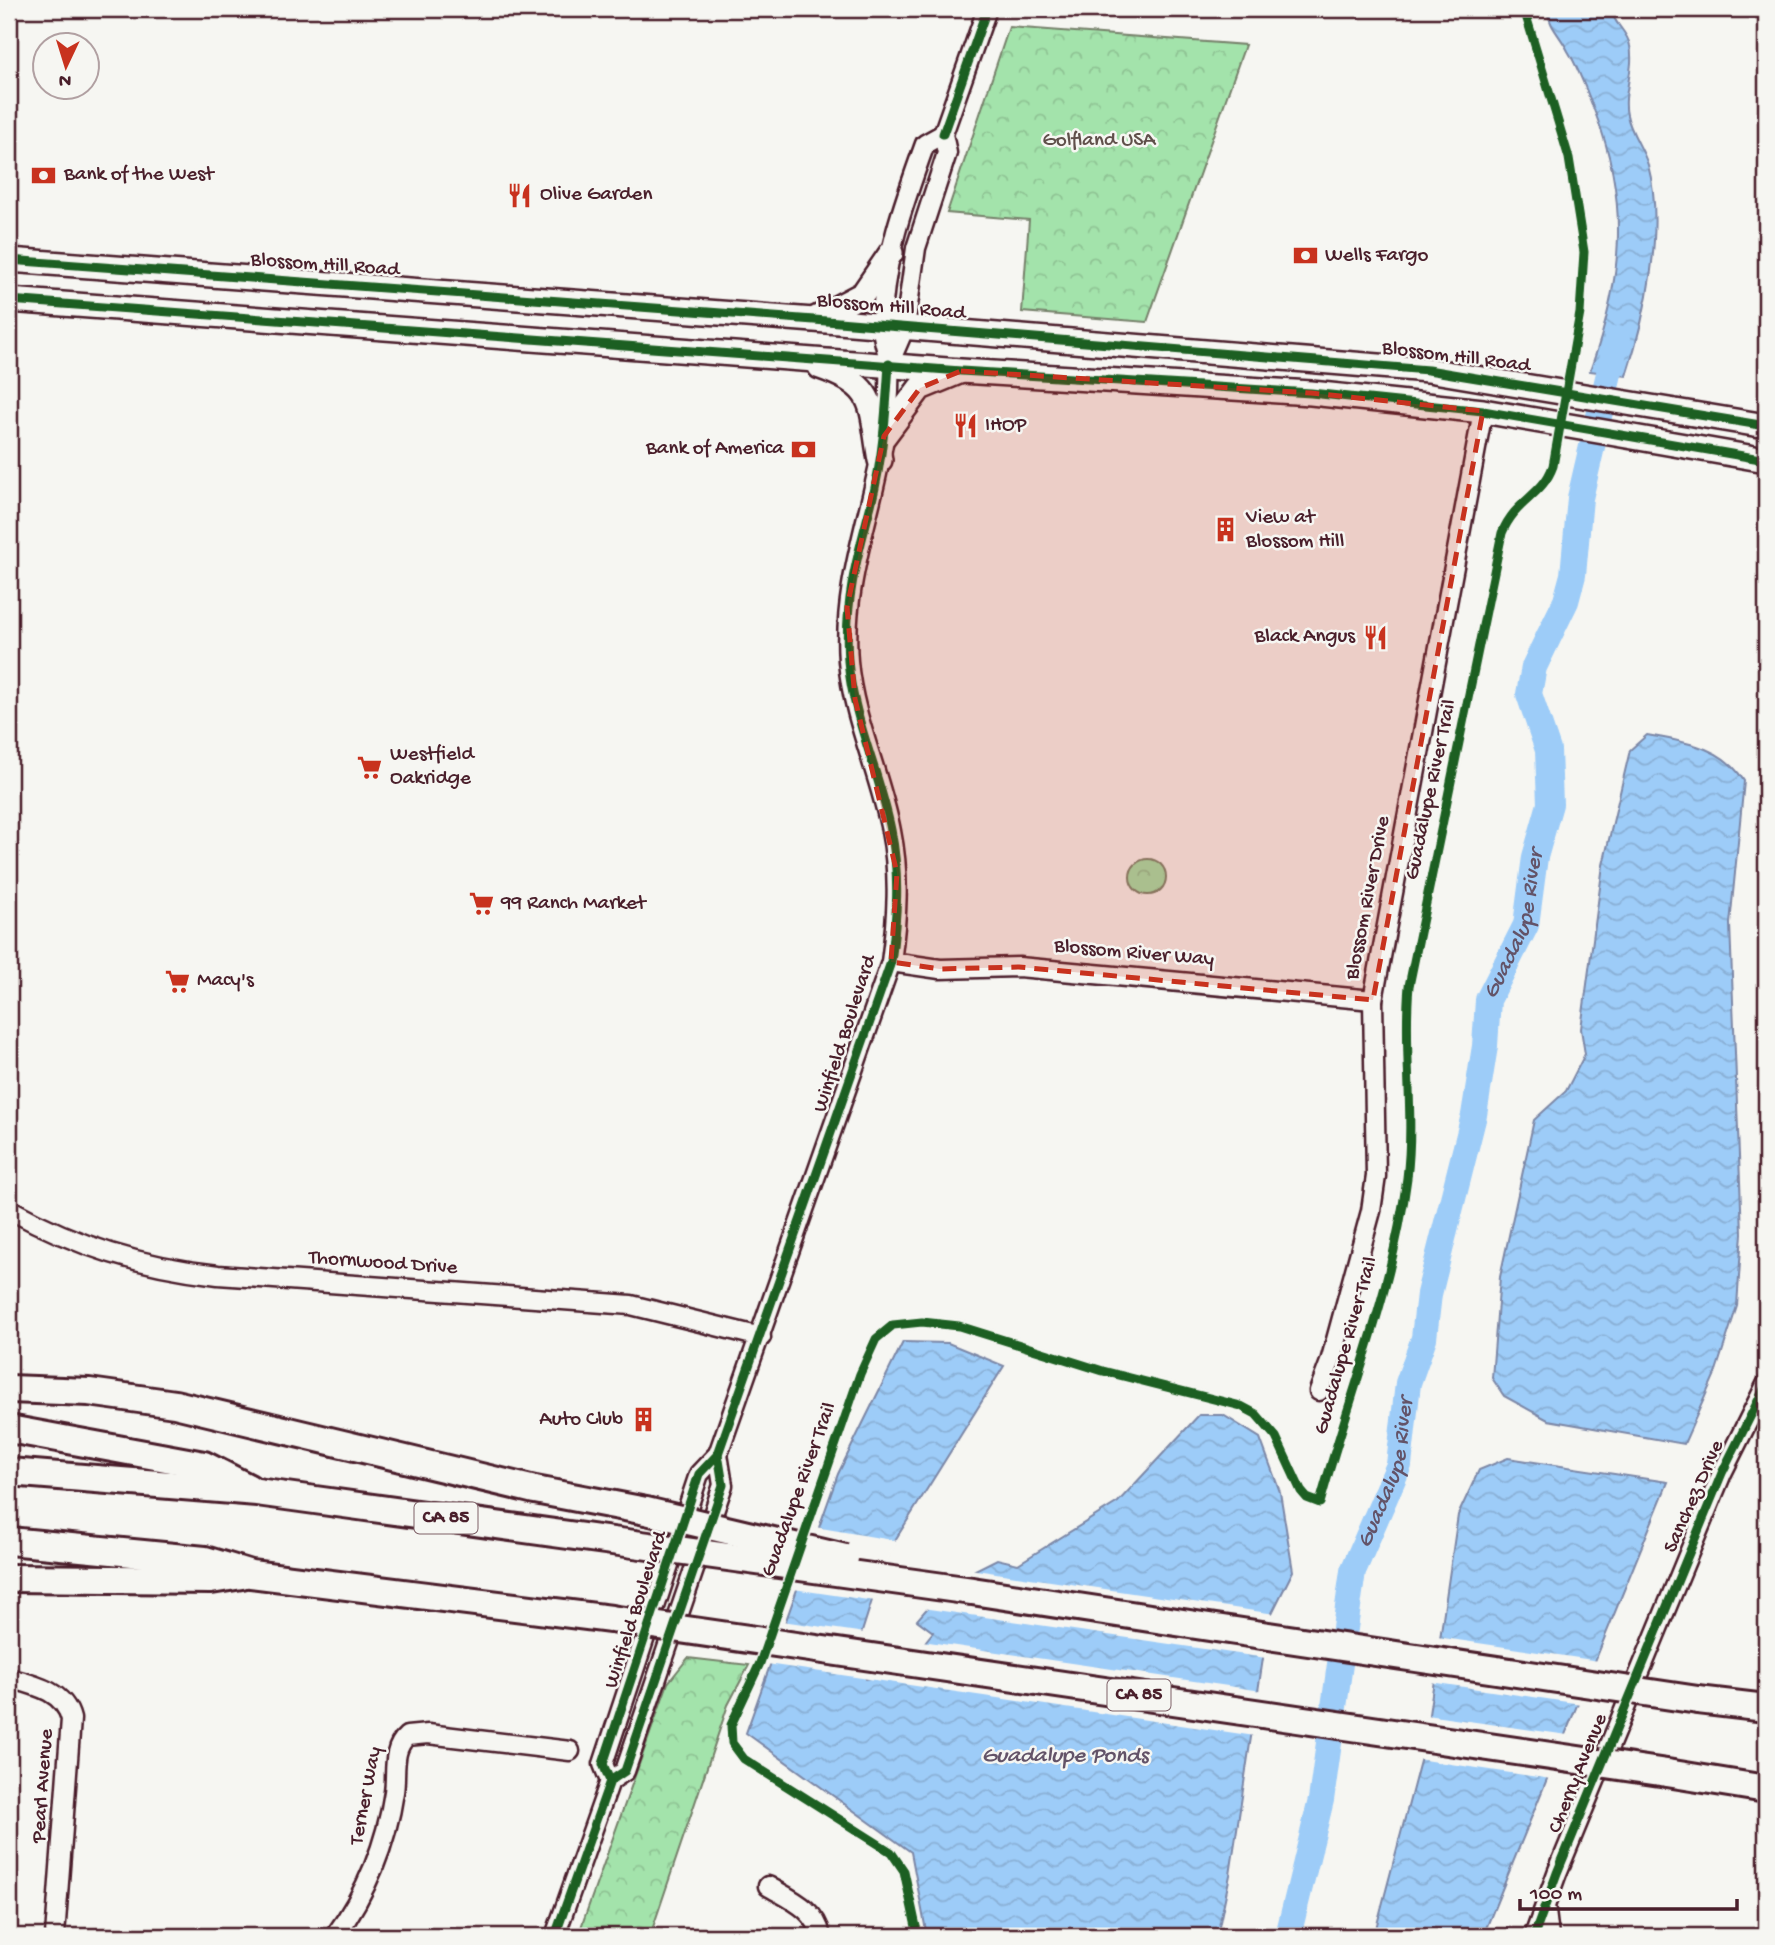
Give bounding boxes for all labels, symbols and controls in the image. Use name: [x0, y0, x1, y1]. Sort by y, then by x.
north arrow: [32, 32, 102, 102]
text: N: [58, 68, 72, 91]
park label: Golfland USA: [1043, 129, 1157, 154]
bank icon: Bank of the West: [30, 161, 58, 189]
place label: Bank of the West: [63, 163, 216, 188]
restaurant icon: Olive Garden: [506, 181, 534, 209]
place label: Olive Garden: [540, 183, 652, 208]
bank icon: Wells Fargo: [1291, 242, 1319, 270]
place label: Wells Fargo: [1325, 244, 1428, 269]
street label: Blossom Hill Road: [249, 248, 402, 284]
street label: Blossom Hill Road: [815, 289, 968, 327]
street label: Blossom Hill Road: [1379, 336, 1533, 380]
restaurant icon: IHOP: [951, 412, 979, 440]
place label: IHOP: [985, 414, 1027, 439]
bank icon: Bank of America: [790, 435, 818, 463]
place label: Bank of America: [645, 437, 785, 462]
place label: View at Blossom Hill: [1245, 506, 1344, 555]
building icon: View at Blossom Hill: [1212, 516, 1240, 544]
restaurant icon: Black Angus: [1361, 623, 1389, 651]
place label: Black Angus: [1254, 625, 1356, 650]
street label: Guadalupe River Trail: [1401, 698, 1463, 882]
place label: Westfield Oakridge: [390, 743, 475, 792]
supermarket icon: Westfield Oakridge: [356, 753, 384, 781]
street label: Blossom River Drive: [1341, 813, 1397, 983]
water label: Guadalupe River: [1477, 842, 1551, 1003]
supermarket icon: 99 Ranch Market: [467, 890, 495, 918]
place label: 99 Ranch Market: [500, 892, 648, 917]
street label: Blossom River Way: [1052, 934, 1215, 973]
street label: Winfield Boulevard: [809, 951, 884, 1116]
supermarket icon: Macy's: [163, 967, 191, 995]
place label: Macy's: [197, 969, 255, 994]
street label: Thornwood Drive: [307, 1246, 459, 1282]
street label: Guadalupe River Trail: [1310, 1254, 1384, 1438]
water label: Guadalupe River: [1351, 1392, 1420, 1552]
street label: Guadalupe River Trail: [757, 1399, 843, 1581]
building icon: Auto Club: [629, 1406, 657, 1434]
place label: Auto Club: [539, 1408, 623, 1433]
street label: Sanchez Drive: [1659, 1436, 1731, 1557]
road number: CA 85: [414, 1502, 478, 1534]
street label: Winfield Boulevard: [600, 1527, 675, 1692]
road number: CA 85: [1108, 1680, 1170, 1710]
street label: Cherry Avenue: [1544, 1709, 1615, 1837]
street label: Pearl Avenue: [27, 1727, 61, 1845]
water label: Guadalupe Ponds: [982, 1743, 1151, 1770]
street label: Terner Way: [345, 1745, 389, 1848]
scale bar: [1520, 1868, 1736, 1912]
text: 100 m: [1529, 1883, 1582, 1908]

